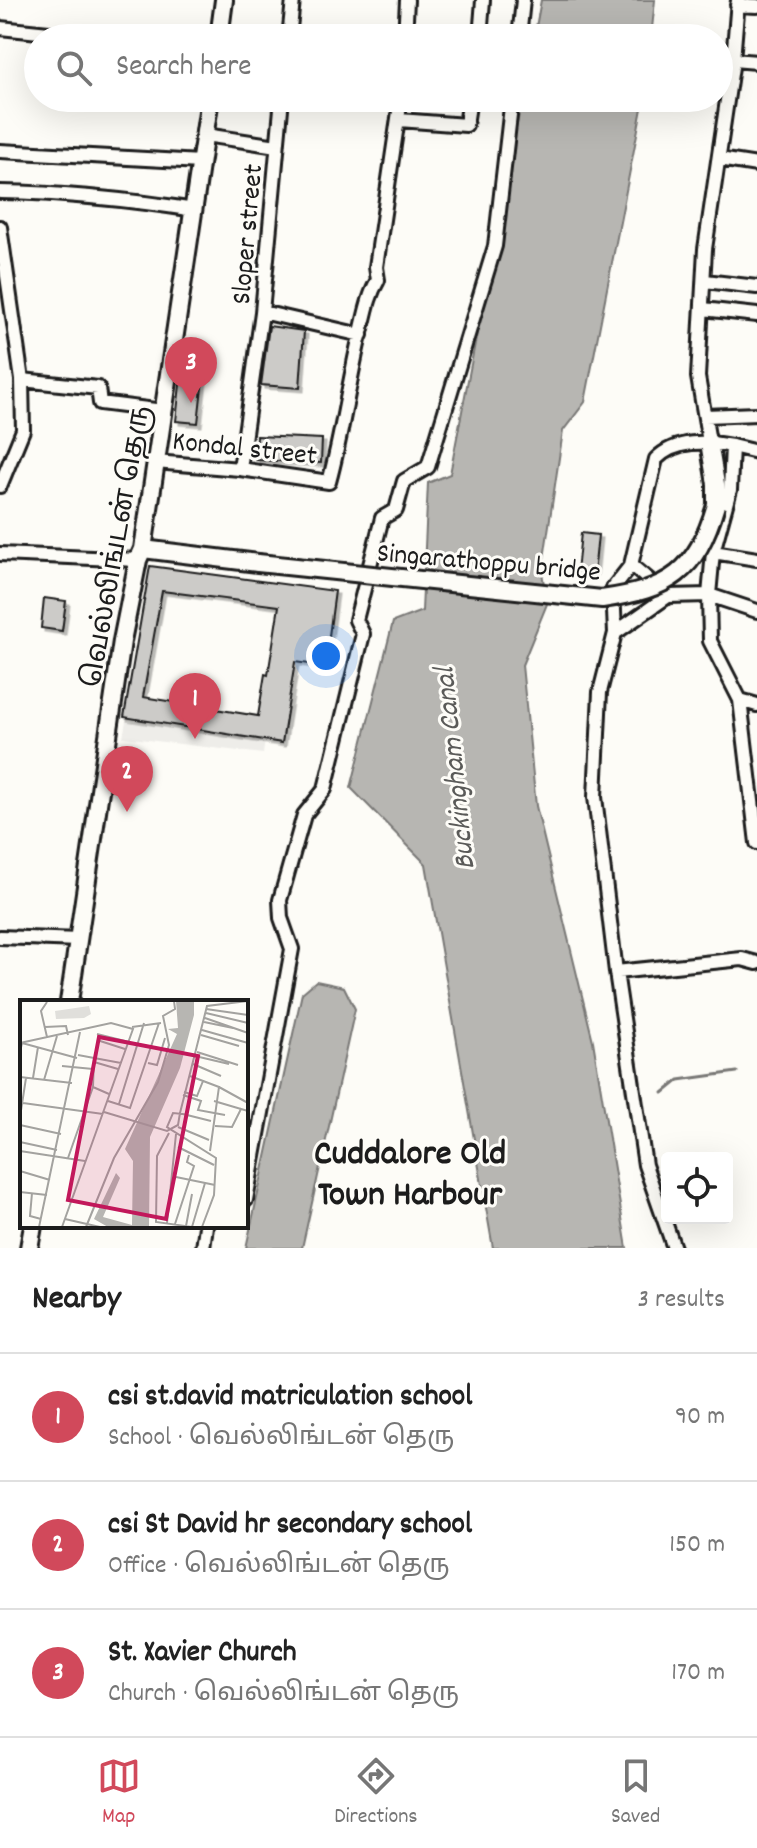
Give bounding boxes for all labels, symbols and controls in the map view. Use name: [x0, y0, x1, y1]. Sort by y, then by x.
search box: [24, 24, 733, 112]
icon: search: [52, 46, 96, 90]
text: Search here: [116, 47, 252, 90]
street label: Sloper street: [224, 162, 276, 306]
pin: 3: [165, 337, 217, 403]
street label: வெல்லிங்டன் தெரு: [74, 403, 163, 691]
street label: Kondal street: [170, 423, 319, 478]
street label: Singarathoppu bridge: [375, 535, 602, 595]
your location: [306, 636, 346, 676]
water label: Buckingham Canal: [425, 662, 489, 872]
pin: 1: [169, 673, 221, 739]
pin: 2: [101, 746, 153, 812]
inset map: [20, 1000, 248, 1228]
district label: Cuddalore Old Town Harbour: [314, 1130, 506, 1223]
map controls: [661, 1152, 733, 1224]
button: locate: [661, 1152, 733, 1224]
text: Nearby: [32, 1276, 121, 1325]
text: 3 results: [638, 1282, 725, 1319]
text: csi st.david matriculation school: [108, 1377, 472, 1420]
text: 1: [55, 1399, 61, 1436]
text: 90 m: [675, 1399, 725, 1436]
text: School · வெல்லிங்டன் தெரு: [108, 1420, 454, 1457]
text: csi St David hr secondary school: [108, 1505, 472, 1548]
text: 2: [52, 1527, 64, 1564]
text: 150 m: [669, 1527, 725, 1564]
text: Office · வெல்லிங்டன் தெரு: [108, 1548, 450, 1585]
text: St. Xavier Church: [108, 1633, 296, 1676]
text: 3: [52, 1655, 64, 1692]
text: 170 m: [671, 1655, 725, 1692]
text: Church · வெல்லிங்டன் தெரு: [108, 1676, 459, 1713]
tab: Map: [97, 1754, 141, 1833]
tab: Directions: [334, 1754, 418, 1833]
tab: Saved: [611, 1754, 660, 1833]

